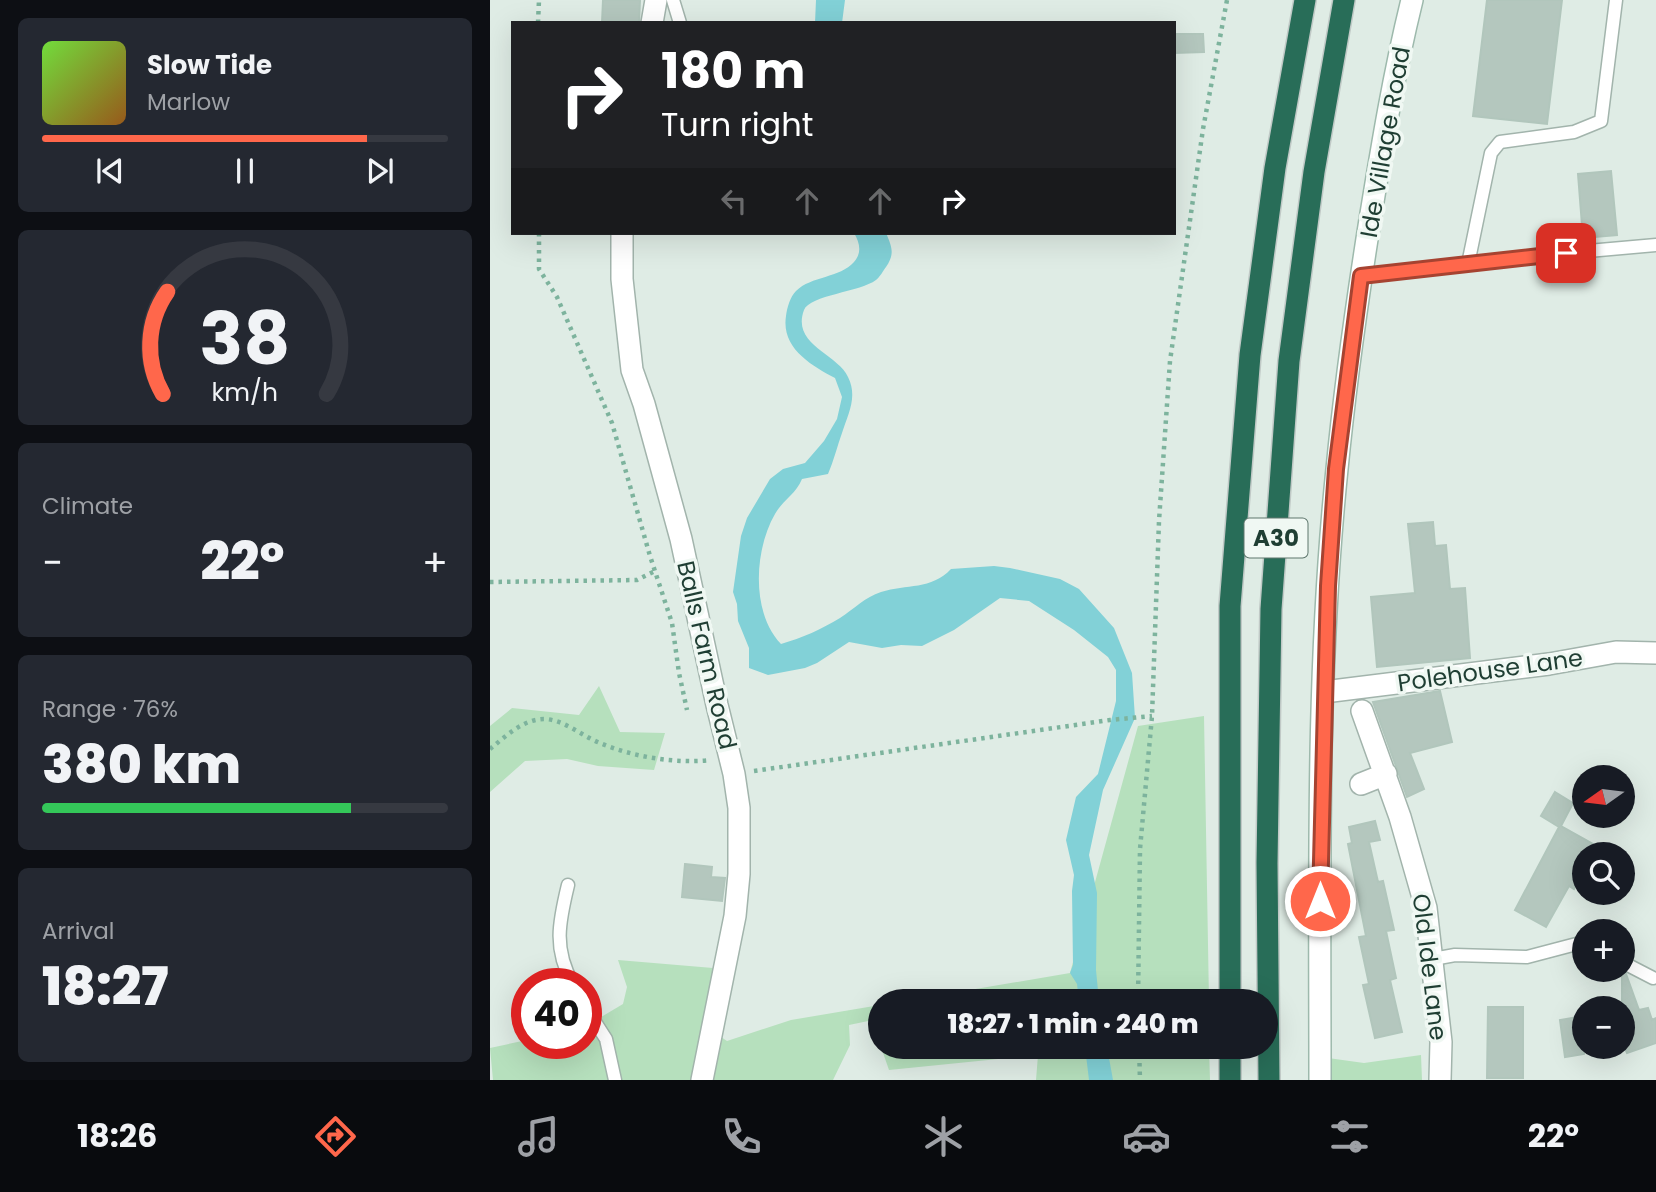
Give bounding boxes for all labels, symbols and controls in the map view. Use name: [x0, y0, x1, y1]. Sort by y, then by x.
text: 180 m: [661, 37, 805, 105]
street label: Ide Village Road: [1352, 44, 1418, 240]
text: Slow Tide: [147, 47, 272, 83]
icon: right: [546, 49, 637, 140]
text: Marlow: [147, 86, 230, 118]
text: Turn right: [661, 102, 813, 147]
icon: previous: [91, 152, 129, 190]
icon: pause: [226, 152, 264, 190]
icon: next: [361, 152, 399, 190]
icon: left: [715, 182, 753, 220]
icon: ahead: [788, 182, 826, 220]
icon: ahead: [861, 182, 899, 220]
icon: right: [934, 182, 972, 220]
pin: [1536, 223, 1596, 283]
icon: arrive: [1547, 234, 1585, 272]
text: 38: [199, 288, 291, 389]
text: km/h: [212, 374, 278, 409]
text: Climate: [42, 490, 133, 522]
road number: A30: [1244, 518, 1308, 558]
text: 22°: [200, 525, 285, 598]
text: −: [42, 536, 63, 589]
text: +: [422, 536, 448, 589]
street label: Balls Farm Road: [669, 558, 745, 752]
street label: Polehouse Lane: [1395, 641, 1585, 699]
text: Range · 76%: [42, 693, 178, 725]
text: 380 km: [42, 728, 241, 801]
north arrow: [1572, 765, 1634, 828]
map controls: [1572, 765, 1635, 1059]
button: search: [1572, 842, 1635, 905]
position arrow: [1283, 864, 1357, 938]
street label: Old Ide Lane: [1405, 892, 1455, 1042]
text: Arrival: [42, 915, 114, 947]
button: +: [1572, 919, 1635, 982]
text: 18:27: [42, 950, 169, 1023]
speed limit sign: 40: [511, 968, 602, 1059]
button: −: [1572, 996, 1635, 1059]
text: 18:27 · 1 min · 240 m: [947, 1006, 1199, 1042]
icon: directions: [311, 1112, 360, 1161]
icon: music: [514, 1112, 563, 1161]
icon: phone: [717, 1112, 766, 1161]
icon: climate: [919, 1112, 968, 1161]
icon: car: [1122, 1112, 1171, 1161]
icon: filters: [1325, 1112, 1374, 1161]
text: 18:26: [77, 1113, 157, 1158]
text: 22°: [1528, 1113, 1579, 1158]

